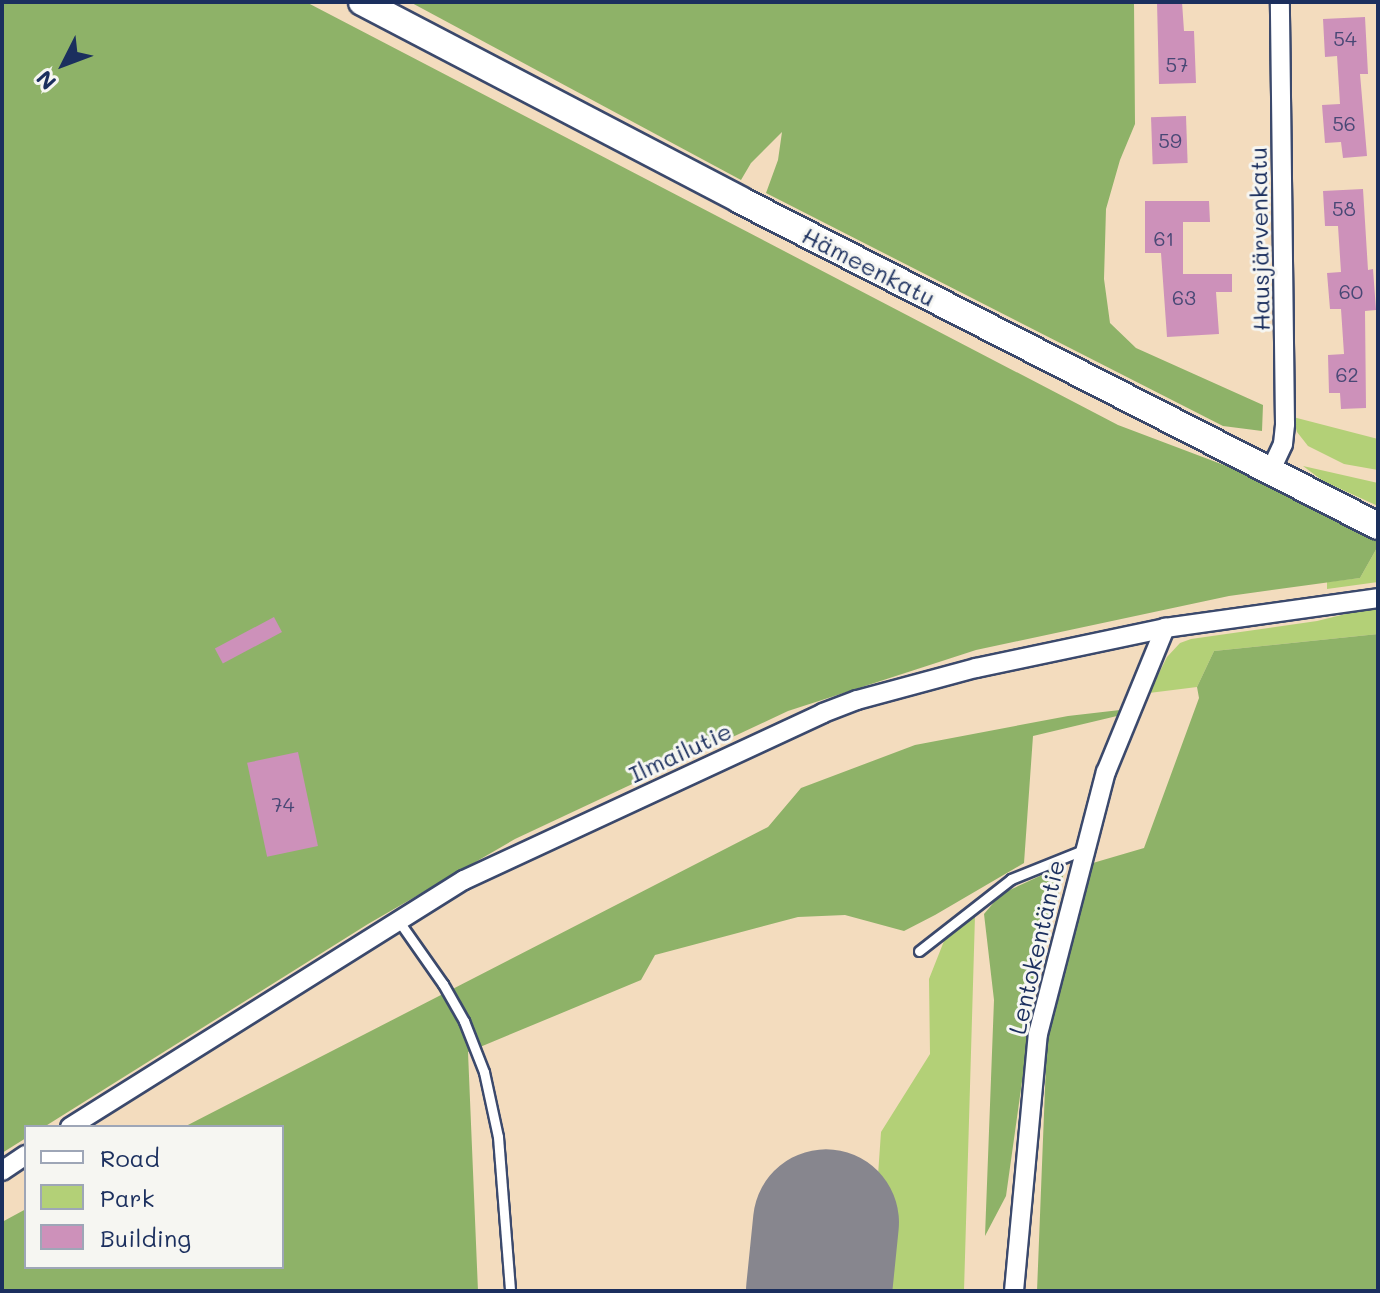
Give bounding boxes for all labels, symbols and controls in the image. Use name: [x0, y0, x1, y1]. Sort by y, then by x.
north arrow: [24, 24, 104, 104]
house number: 54: [1333, 26, 1357, 50]
house number: 57: [1166, 52, 1188, 76]
text: N: [29, 64, 62, 96]
house number: 56: [1332, 111, 1356, 135]
house number: 59: [1158, 128, 1182, 152]
street label: Hausjärvenkatu: [1243, 147, 1275, 331]
house number: 58: [1332, 196, 1356, 220]
street label: Hämeenkatu: [798, 220, 940, 312]
house number: 61: [1153, 226, 1175, 250]
house number: 60: [1339, 279, 1363, 303]
house number: 63: [1172, 285, 1196, 309]
house number: 62: [1335, 362, 1359, 386]
street label: Ilmailutie: [624, 716, 736, 788]
house number: 74: [272, 792, 294, 816]
street label: Lentokentäntie: [1002, 857, 1070, 1037]
legend: [24, 1125, 284, 1269]
text: Road: [100, 1142, 160, 1173]
text: Park: [100, 1182, 154, 1213]
text: Building: [100, 1222, 191, 1253]

